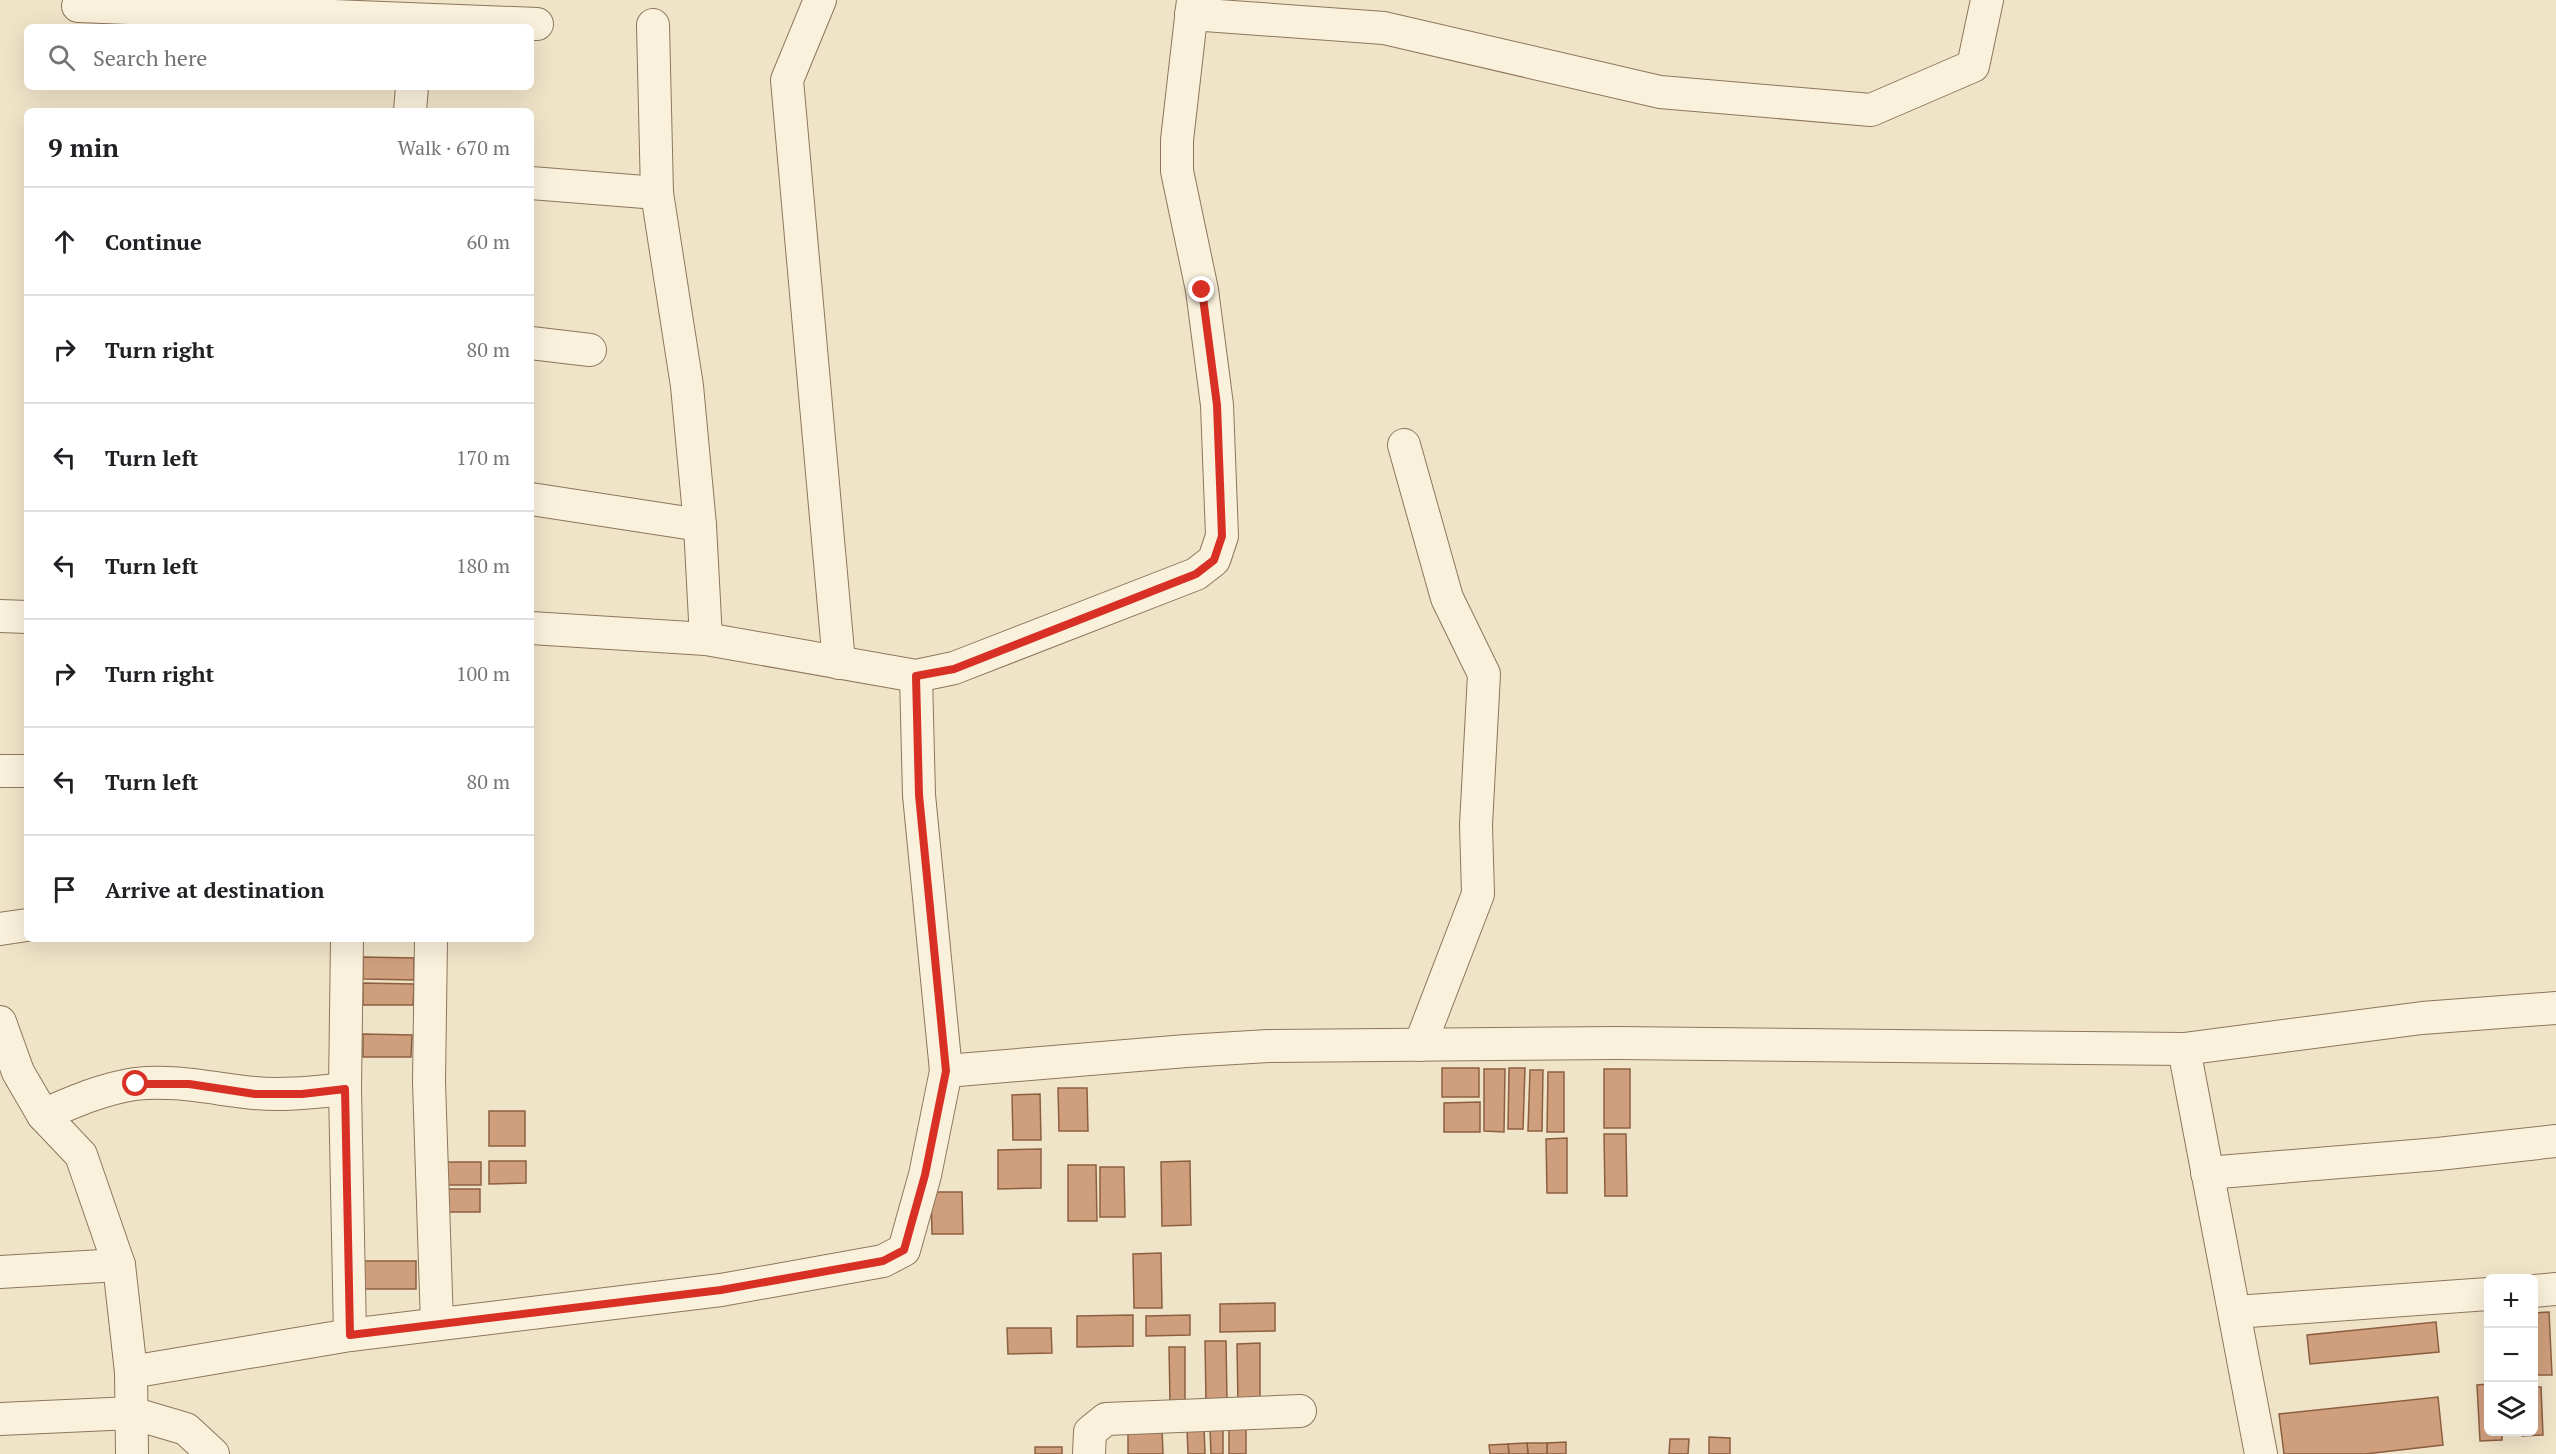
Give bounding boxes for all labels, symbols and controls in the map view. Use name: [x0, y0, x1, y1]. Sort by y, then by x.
search box: [24, 24, 534, 90]
icon: search: [45, 41, 78, 74]
text: Search here: [93, 43, 207, 72]
text: 9 min: [48, 130, 119, 164]
text: Walk · 670 m: [398, 134, 510, 161]
icon: ahead: [48, 225, 81, 258]
text: Continue: [105, 227, 202, 256]
text: 60 m: [467, 228, 510, 255]
route end: [1188, 276, 1214, 302]
icon: right: [48, 333, 81, 366]
text: Turn right: [105, 335, 214, 364]
text: 80 m: [467, 336, 510, 363]
icon: left: [48, 441, 81, 474]
text: Turn left: [105, 443, 198, 472]
text: 170 m: [456, 444, 510, 471]
icon: left: [48, 549, 81, 582]
text: Turn left: [105, 551, 198, 580]
text: 180 m: [456, 552, 510, 579]
icon: right: [48, 657, 81, 690]
text: Turn right: [105, 659, 214, 688]
text: 100 m: [456, 660, 510, 687]
icon: left: [48, 765, 81, 798]
text: Turn left: [105, 767, 198, 796]
text: 80 m: [467, 768, 510, 795]
icon: arrive: [48, 873, 81, 906]
text: Arrive at destination: [105, 875, 324, 904]
route start: [122, 1070, 148, 1096]
map controls: [2484, 1274, 2538, 1436]
button: +: [2484, 1274, 2538, 1328]
button: −: [2484, 1328, 2538, 1382]
button: layers: [2484, 1382, 2538, 1436]

